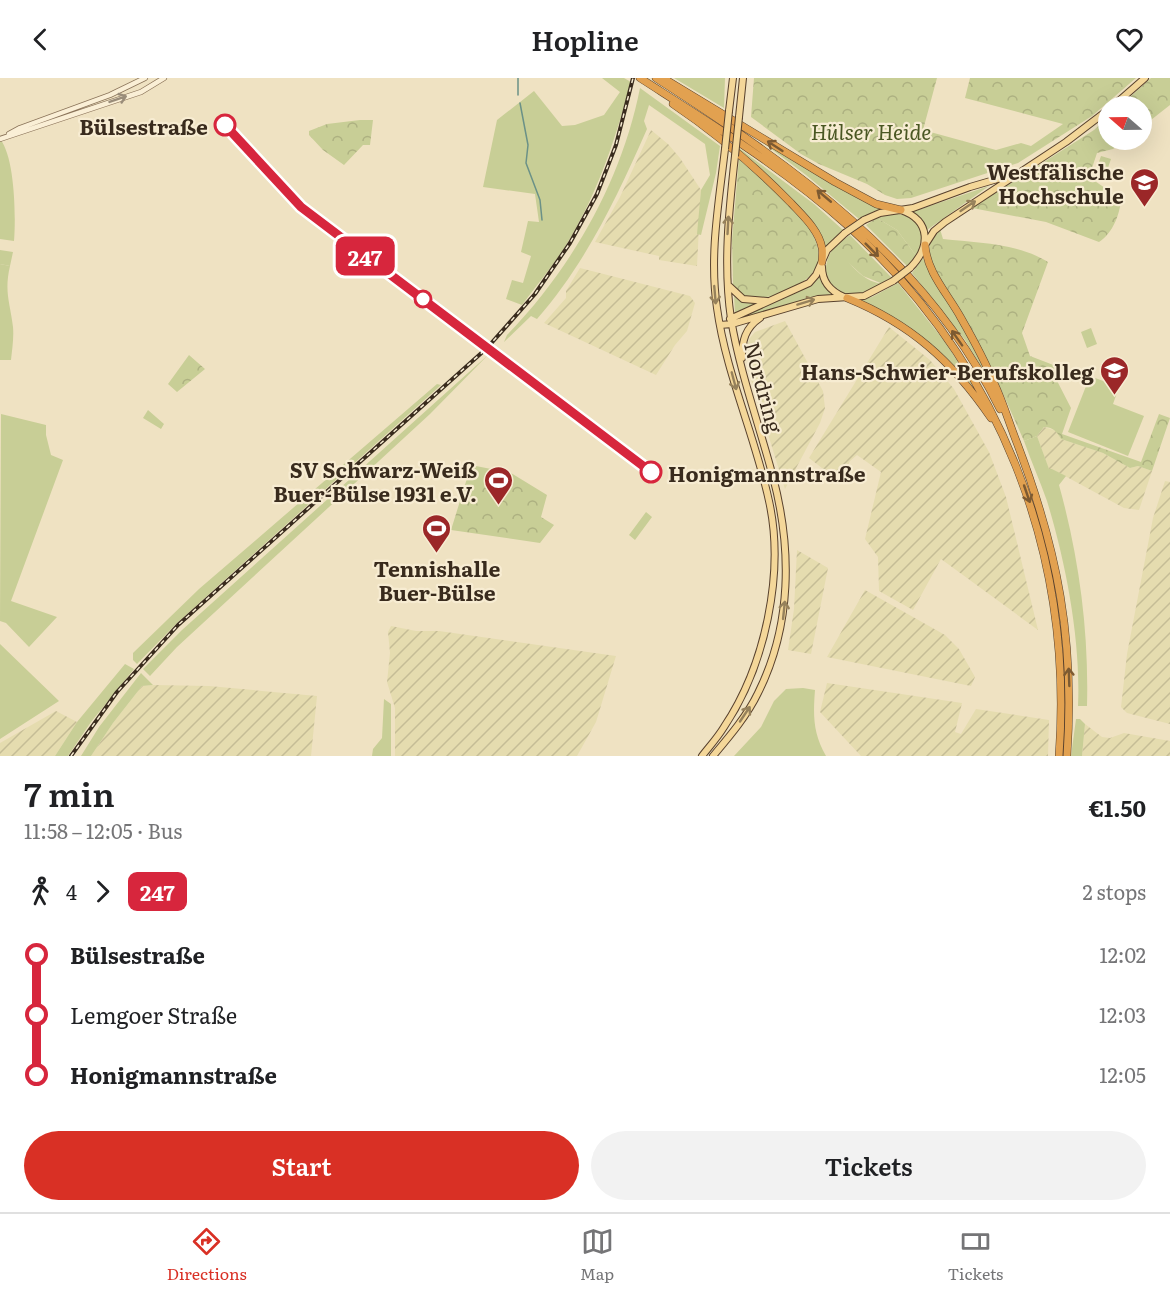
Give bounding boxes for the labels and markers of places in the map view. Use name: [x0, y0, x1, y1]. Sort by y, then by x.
place label: Bülsestraße: [79, 110, 208, 141]
marker: Bülsestraße: [214, 114, 236, 136]
place label: Westfälische Hochschule: [986, 155, 1124, 210]
school or university icon: Westfälische Hochschule: [1129, 166, 1161, 208]
unlabelled marker: [414, 290, 432, 308]
school or university icon: Hans-Schwier-Berufskolleg: [1099, 354, 1131, 396]
place label: Hans-Schwier-Berufskolleg: [801, 355, 1094, 386]
place label: SV Schwarz-Weiß Buer-Bülse 1931 e.V.: [273, 453, 477, 508]
place label: Honigmannstraße: [668, 457, 866, 488]
marker: Honigmannstraße: [640, 461, 662, 483]
sports icon: SV Schwarz-Weiß Buer-Bülse 1931 e.V.: [482, 464, 514, 506]
sports icon: Tennishalle Buer-Bülse: [421, 512, 453, 554]
place label: Tennishalle Buer-Bülse: [374, 552, 501, 607]

